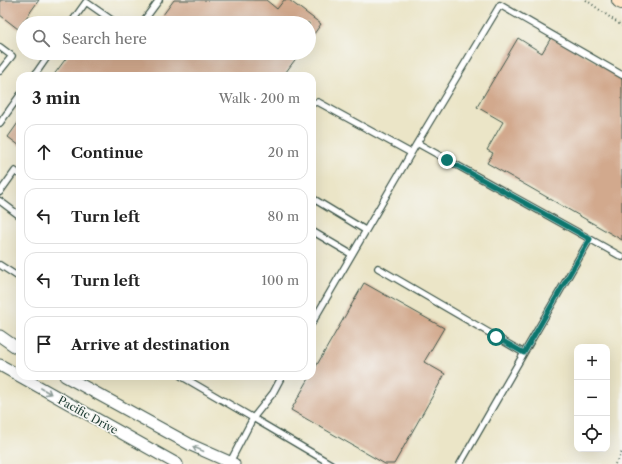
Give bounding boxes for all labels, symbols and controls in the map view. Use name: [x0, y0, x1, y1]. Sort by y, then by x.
search box: [16, 16, 316, 60]
icon: search: [30, 27, 52, 49]
text: Search here: [62, 29, 147, 48]
text: 3 min: [32, 88, 81, 108]
text: Walk · 200 m: [219, 90, 300, 106]
icon: ahead: [33, 141, 55, 163]
text: Continue: [71, 143, 143, 162]
text: 20 m: [268, 144, 299, 160]
route end: [438, 151, 456, 169]
icon: left: [33, 205, 55, 227]
text: Turn left: [71, 207, 140, 226]
text: 80 m: [267, 208, 299, 224]
icon: left: [33, 269, 55, 291]
text: Turn left: [71, 271, 140, 290]
text: 100 m: [261, 272, 299, 288]
route start: [487, 328, 505, 346]
icon: arrive: [33, 333, 55, 355]
text: Arrive at destination: [71, 335, 230, 354]
map controls: [574, 344, 610, 452]
button: +: [574, 344, 610, 380]
button: −: [574, 380, 610, 416]
one-way arrow: [40, 388, 52, 396]
street label: Pacific Drive: [56, 393, 120, 437]
button: locate: [574, 416, 610, 452]
one-way arrow: [193, 444, 205, 452]

